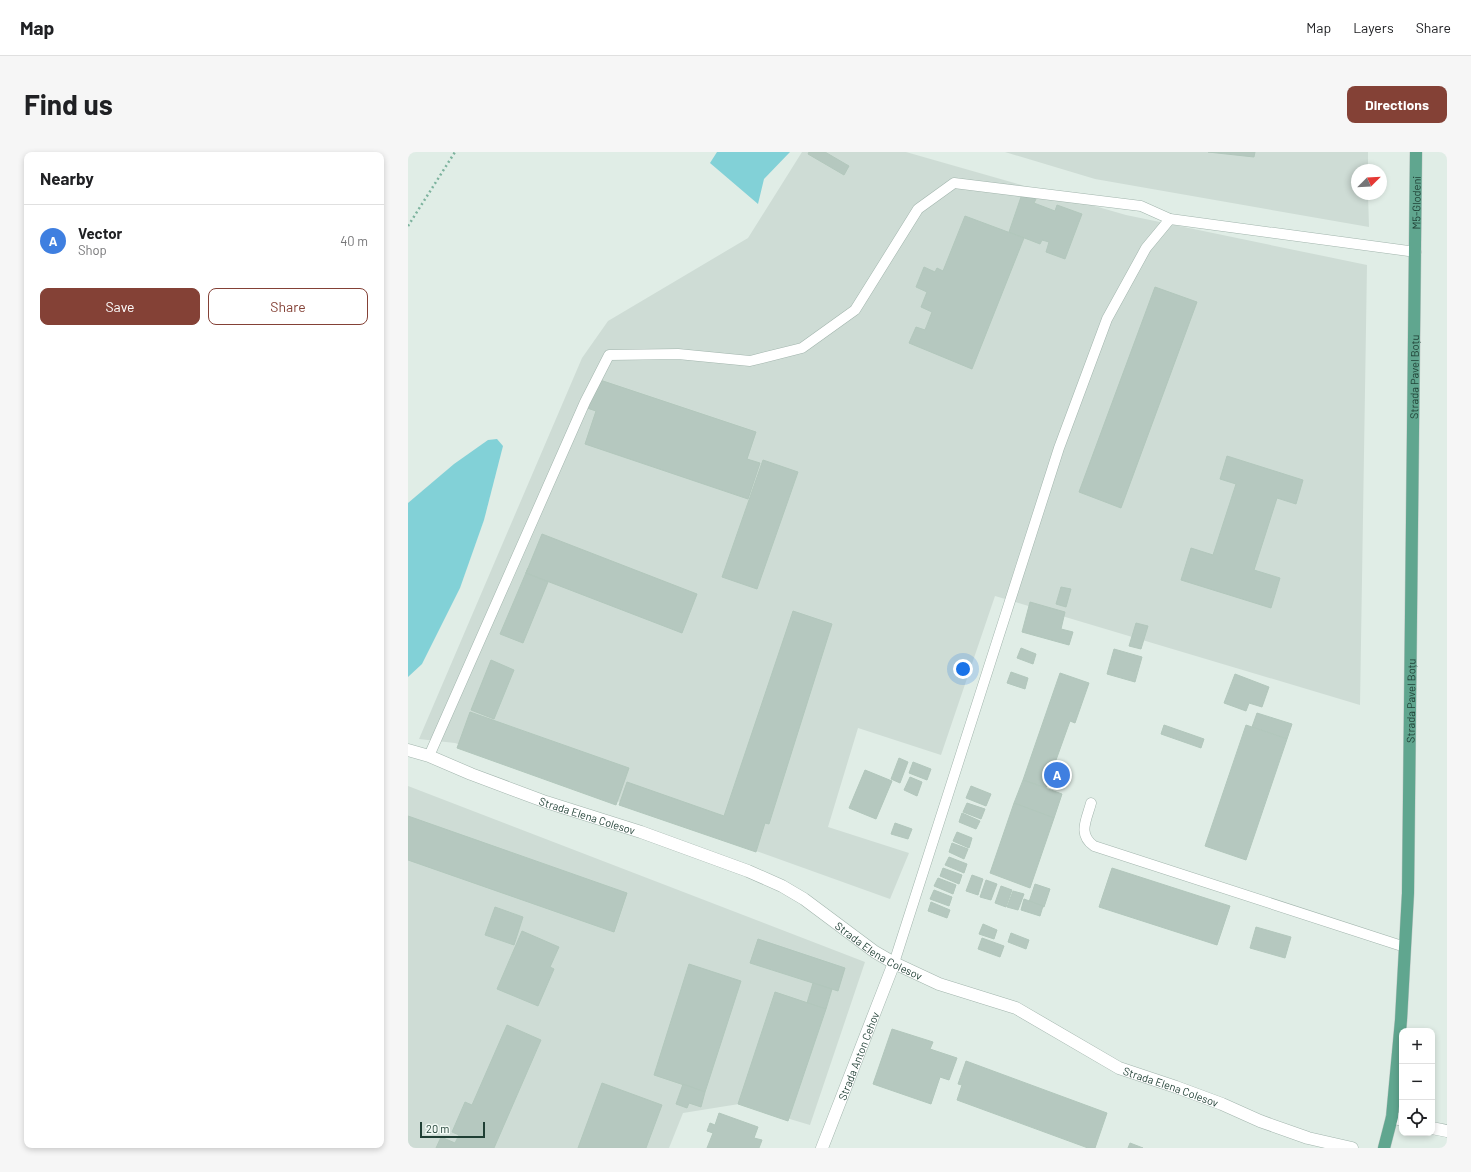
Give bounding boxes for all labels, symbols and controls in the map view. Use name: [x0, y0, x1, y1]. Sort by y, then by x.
text: Map: [20, 16, 54, 39]
text: Map: [1306, 19, 1331, 36]
text: Layers: [1353, 19, 1394, 36]
text: Share: [1416, 19, 1451, 36]
button: Directions: [1347, 86, 1447, 123]
text: Find us: [24, 87, 113, 121]
north arrow: [1351, 164, 1387, 200]
text: Nearby: [40, 168, 94, 188]
street label: M5-Glodeni: [1409, 176, 1422, 230]
text: Vector: [78, 224, 122, 242]
text: A: [49, 233, 57, 249]
text: 40 m: [340, 233, 368, 249]
text: Shop: [78, 242, 107, 258]
button: Save: [40, 288, 200, 325]
button: Share: [208, 288, 368, 325]
street label: Strada Pavel Boțu: [1407, 334, 1421, 419]
street label: Strada Pavel Boțu: [1403, 658, 1417, 743]
your location: [953, 659, 973, 679]
pin: A: [1044, 760, 1070, 790]
street label: Strada Elena Colesov: [538, 794, 637, 836]
street label: Strada Elena Colesov: [833, 918, 925, 982]
street label: Strada Anton Cehov: [835, 1010, 881, 1102]
map controls: [1399, 1028, 1435, 1136]
button: +: [1399, 1028, 1435, 1064]
street label: Strada Elena Colesov: [1122, 1063, 1220, 1109]
button: −: [1399, 1064, 1435, 1100]
button: locate: [1399, 1100, 1435, 1136]
scale bar: [420, 1120, 485, 1139]
text: 20 m: [426, 1122, 449, 1135]

